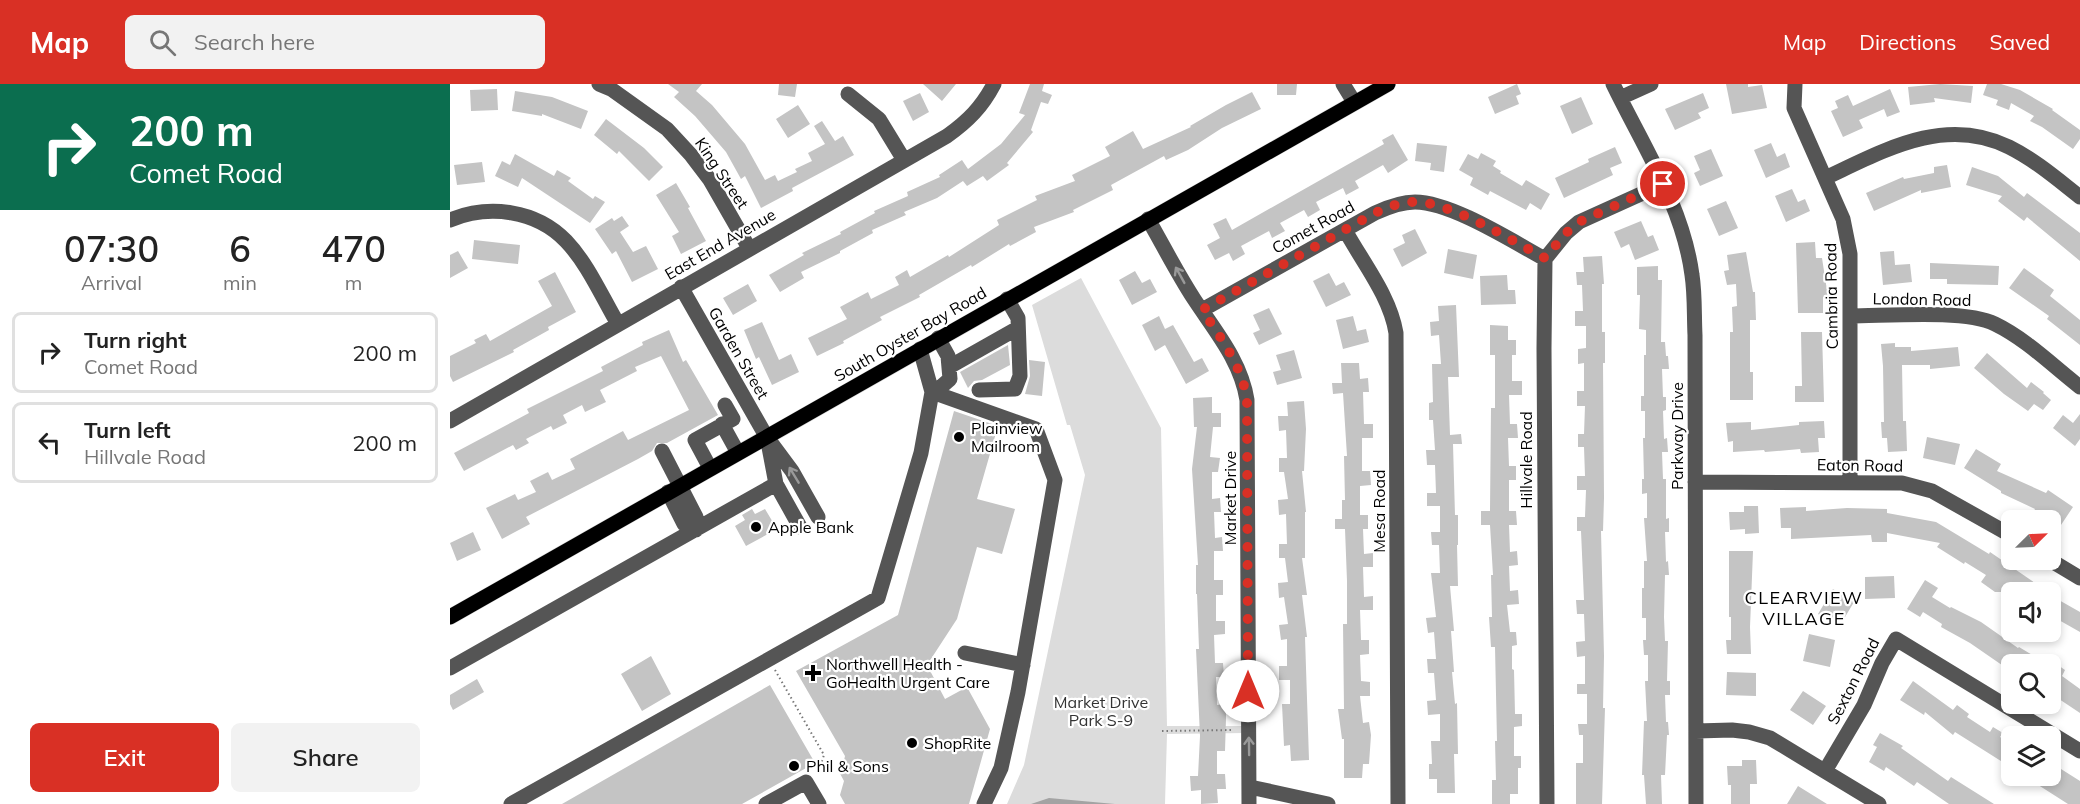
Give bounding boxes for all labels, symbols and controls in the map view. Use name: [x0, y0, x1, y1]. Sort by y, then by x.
search box: [125, 15, 545, 69]
text: Map: [30, 25, 89, 60]
icon: search: [146, 26, 179, 59]
text: Search here: [194, 28, 315, 56]
text: Map: [1783, 29, 1826, 55]
text: Directions: [1859, 29, 1956, 55]
text: Saved: [1989, 29, 2050, 55]
text: 200 m: [129, 104, 254, 157]
icon: right: [30, 108, 108, 186]
street label: King Street: [691, 134, 753, 213]
text: Comet Road: [129, 156, 283, 190]
pin: [1637, 158, 1688, 209]
icon: arrive: [1646, 167, 1679, 200]
street label: Comet Road: [1268, 196, 1358, 258]
street label: East End Avenue: [661, 204, 779, 284]
text: 07:30: [64, 226, 159, 271]
text: 6: [229, 226, 251, 271]
text: 470: [321, 226, 386, 271]
street label: Cambria Road: [1820, 243, 1842, 349]
one-way arrow: [1174, 267, 1186, 284]
text: Arrival: [81, 270, 142, 295]
text: min: [223, 270, 257, 295]
text: m: [345, 270, 362, 295]
street label: South Oyster Bay Road: [830, 282, 990, 386]
street label: London Road: [1872, 288, 1972, 310]
street label: Garden Street: [705, 303, 774, 403]
text: Turn right: [84, 326, 187, 354]
icon: right: [33, 336, 66, 369]
text: 200 m: [352, 339, 417, 367]
text: Comet Road: [84, 354, 198, 379]
street label: Parkway Drive: [1667, 382, 1687, 490]
street label: Hillvale Road: [1516, 411, 1536, 509]
text: Turn left: [84, 416, 171, 444]
place label: Plainview Mailroom: [971, 418, 1043, 456]
icon: left: [33, 426, 66, 459]
text: 200 m: [352, 429, 417, 457]
marker: Plainview Mailroom: [952, 430, 966, 444]
text: Hillvale Road: [84, 444, 206, 469]
street label: Market Drive: [1220, 451, 1240, 545]
street label: Eaton Road: [1817, 454, 1903, 476]
one-way arrow: [788, 467, 800, 484]
street label: Mesa Road: [1369, 469, 1389, 553]
north arrow: [2001, 510, 2061, 570]
map controls: [2001, 510, 2061, 786]
place label: Apple Bank: [768, 517, 855, 537]
marker: Apple Bank: [749, 520, 763, 534]
button: sound: [2001, 582, 2061, 642]
district label: CLEARVIEW VILLAGE: [1744, 586, 1864, 630]
street label: Sexton Road: [1823, 634, 1883, 728]
place label: Northwell Health - GoHealth Urgent Care: [826, 654, 990, 692]
button: search: [2001, 654, 2061, 714]
position arrow: [1216, 659, 1280, 723]
marker: Northwell Health - GoHealth Urgent Care: [804, 664, 822, 682]
park label: Market Drive Park S-9: [1054, 692, 1148, 730]
button: Exit: [30, 723, 219, 792]
button: Share: [231, 723, 420, 792]
button: layers: [2001, 726, 2061, 786]
place label: ShopRite: [924, 733, 991, 753]
marker: ShopRite: [905, 736, 919, 750]
one-way arrow: [1243, 736, 1255, 756]
place label: Phil & Sons: [806, 756, 889, 776]
marker: Phil & Sons: [787, 759, 801, 773]

